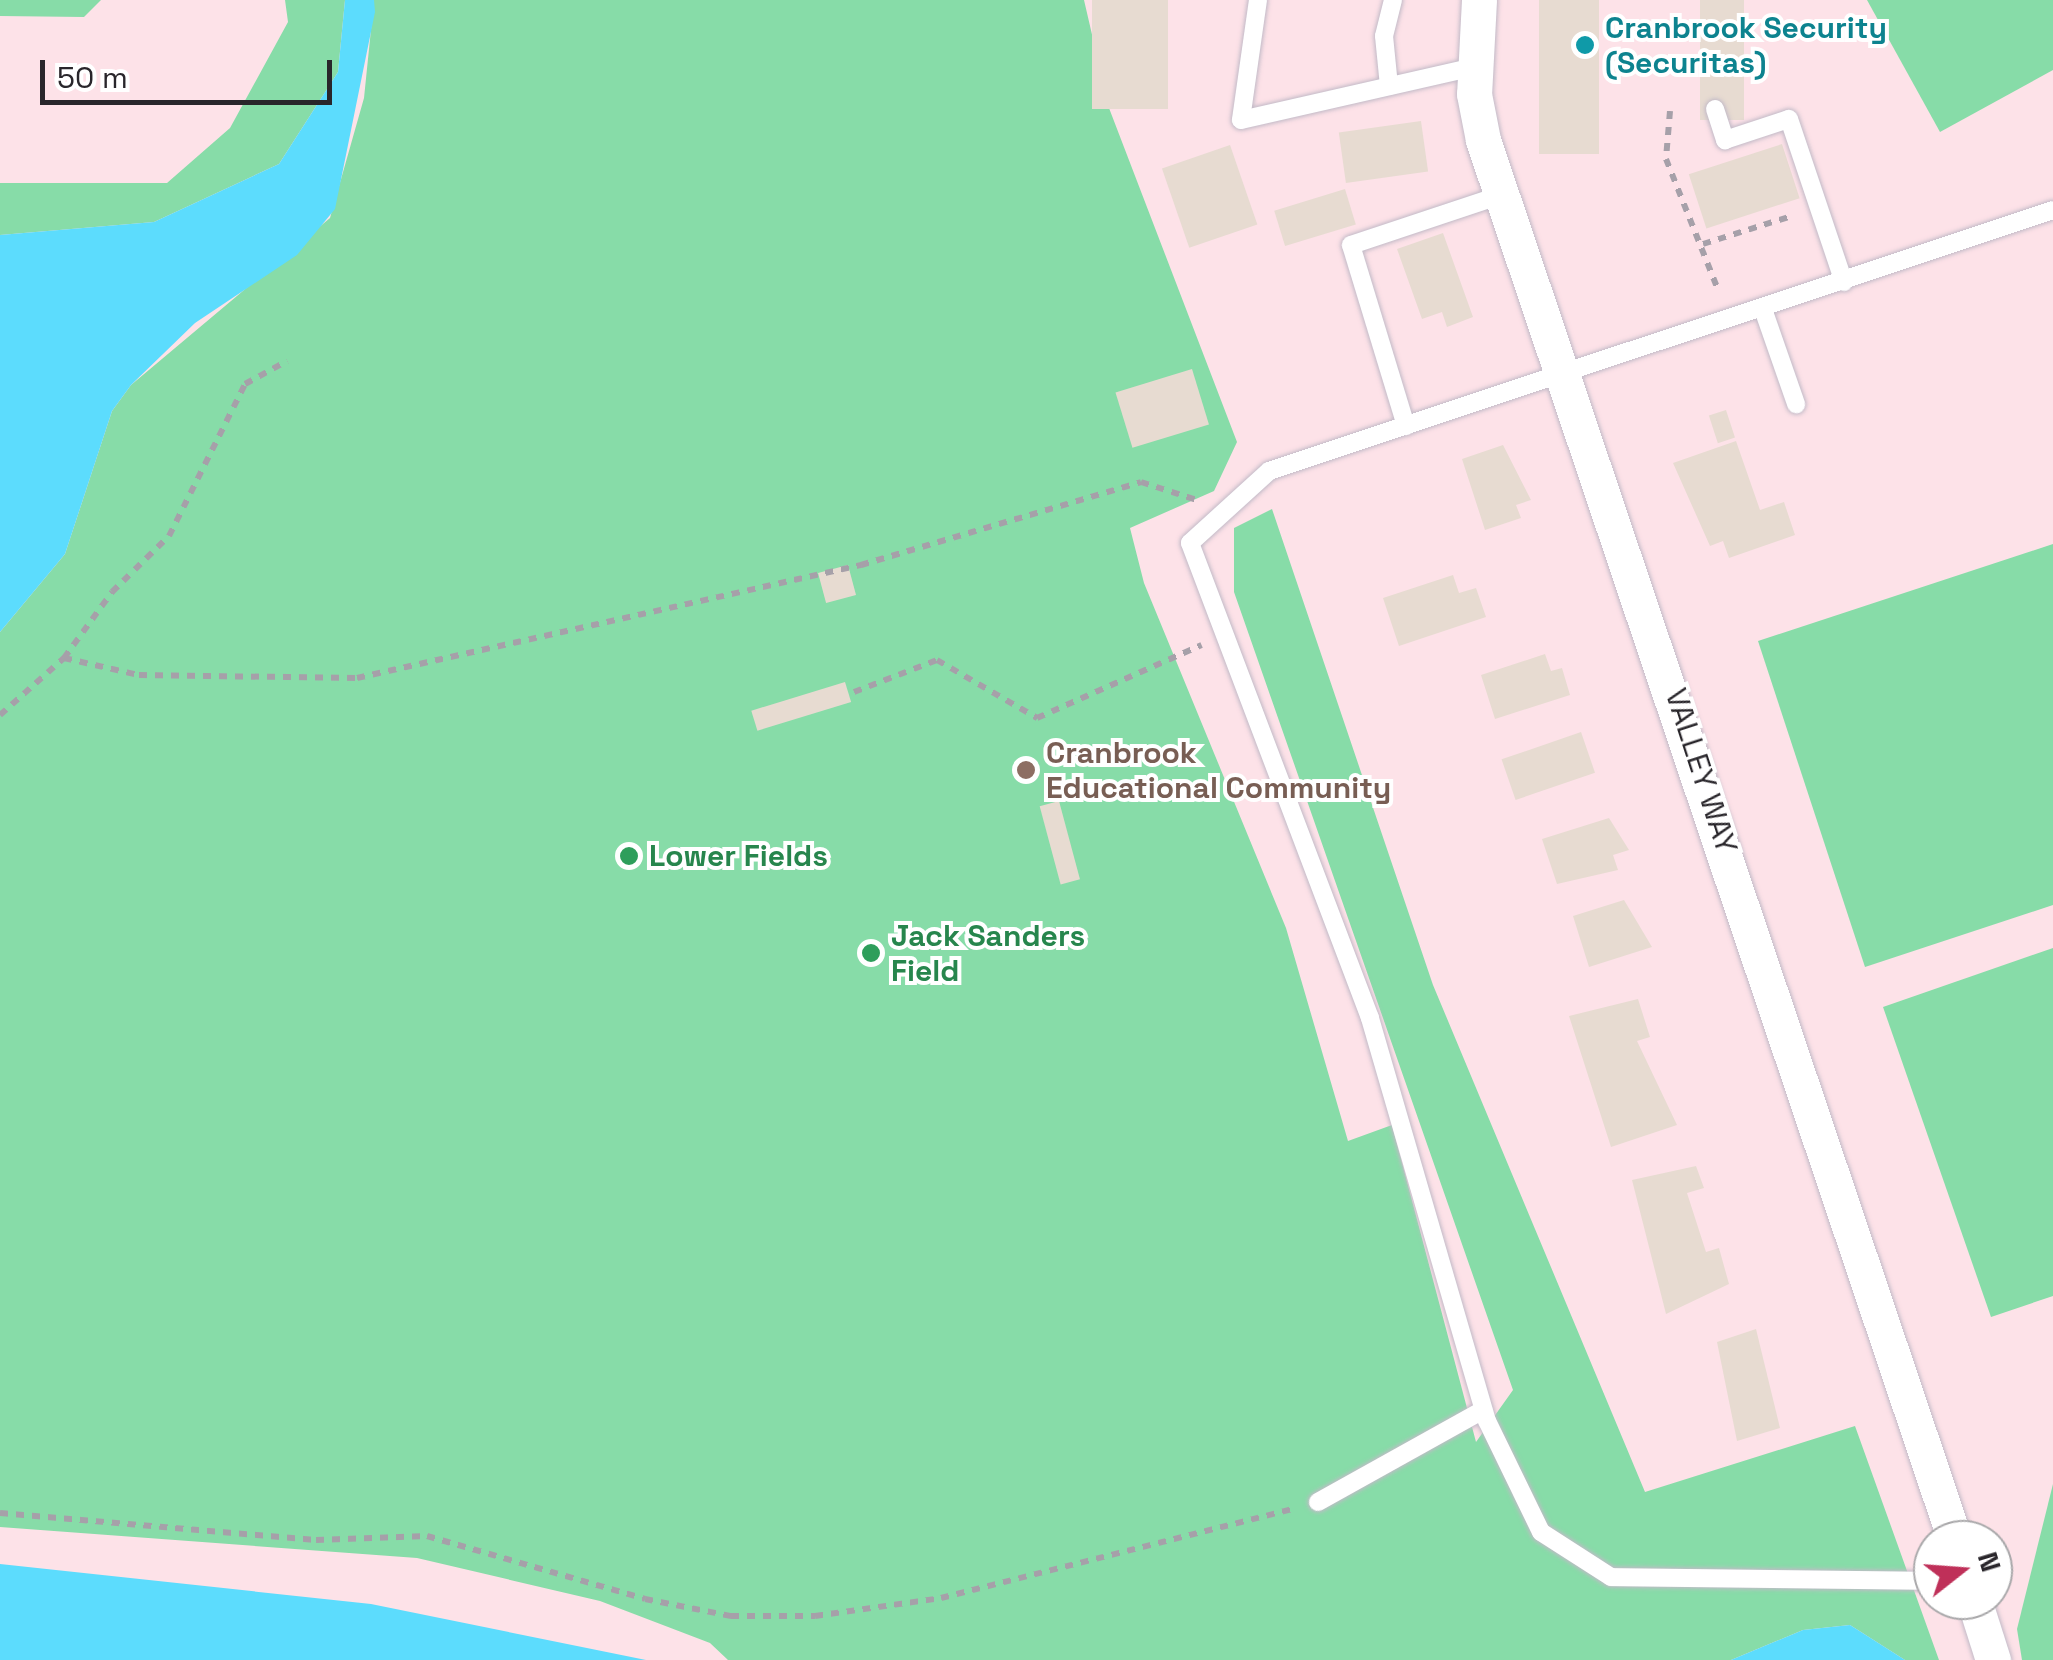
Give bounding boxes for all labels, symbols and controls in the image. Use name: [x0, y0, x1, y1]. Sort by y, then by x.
place label: Cranbrook Security (Securitas): [1605, 10, 1887, 80]
marker: Cranbrook Security (Securitas): [1574, 34, 1596, 56]
scale bar: [45, 40, 338, 102]
text: 50 m: [57, 58, 128, 97]
street label: VALLEY WAY: [1657, 684, 1745, 858]
place label: Cranbrook Educational Community: [1046, 735, 1391, 806]
marker: Cranbrook Educational Community: [1015, 759, 1037, 781]
place label: Lower Fields: [649, 838, 828, 874]
marker: Lower Fields: [618, 845, 640, 867]
place label: Jack Sanders Field: [891, 918, 1085, 988]
marker: Jack Sanders Field: [860, 942, 882, 964]
north arrow: [1913, 1520, 2013, 1620]
text: N: [1970, 1548, 2010, 1576]

